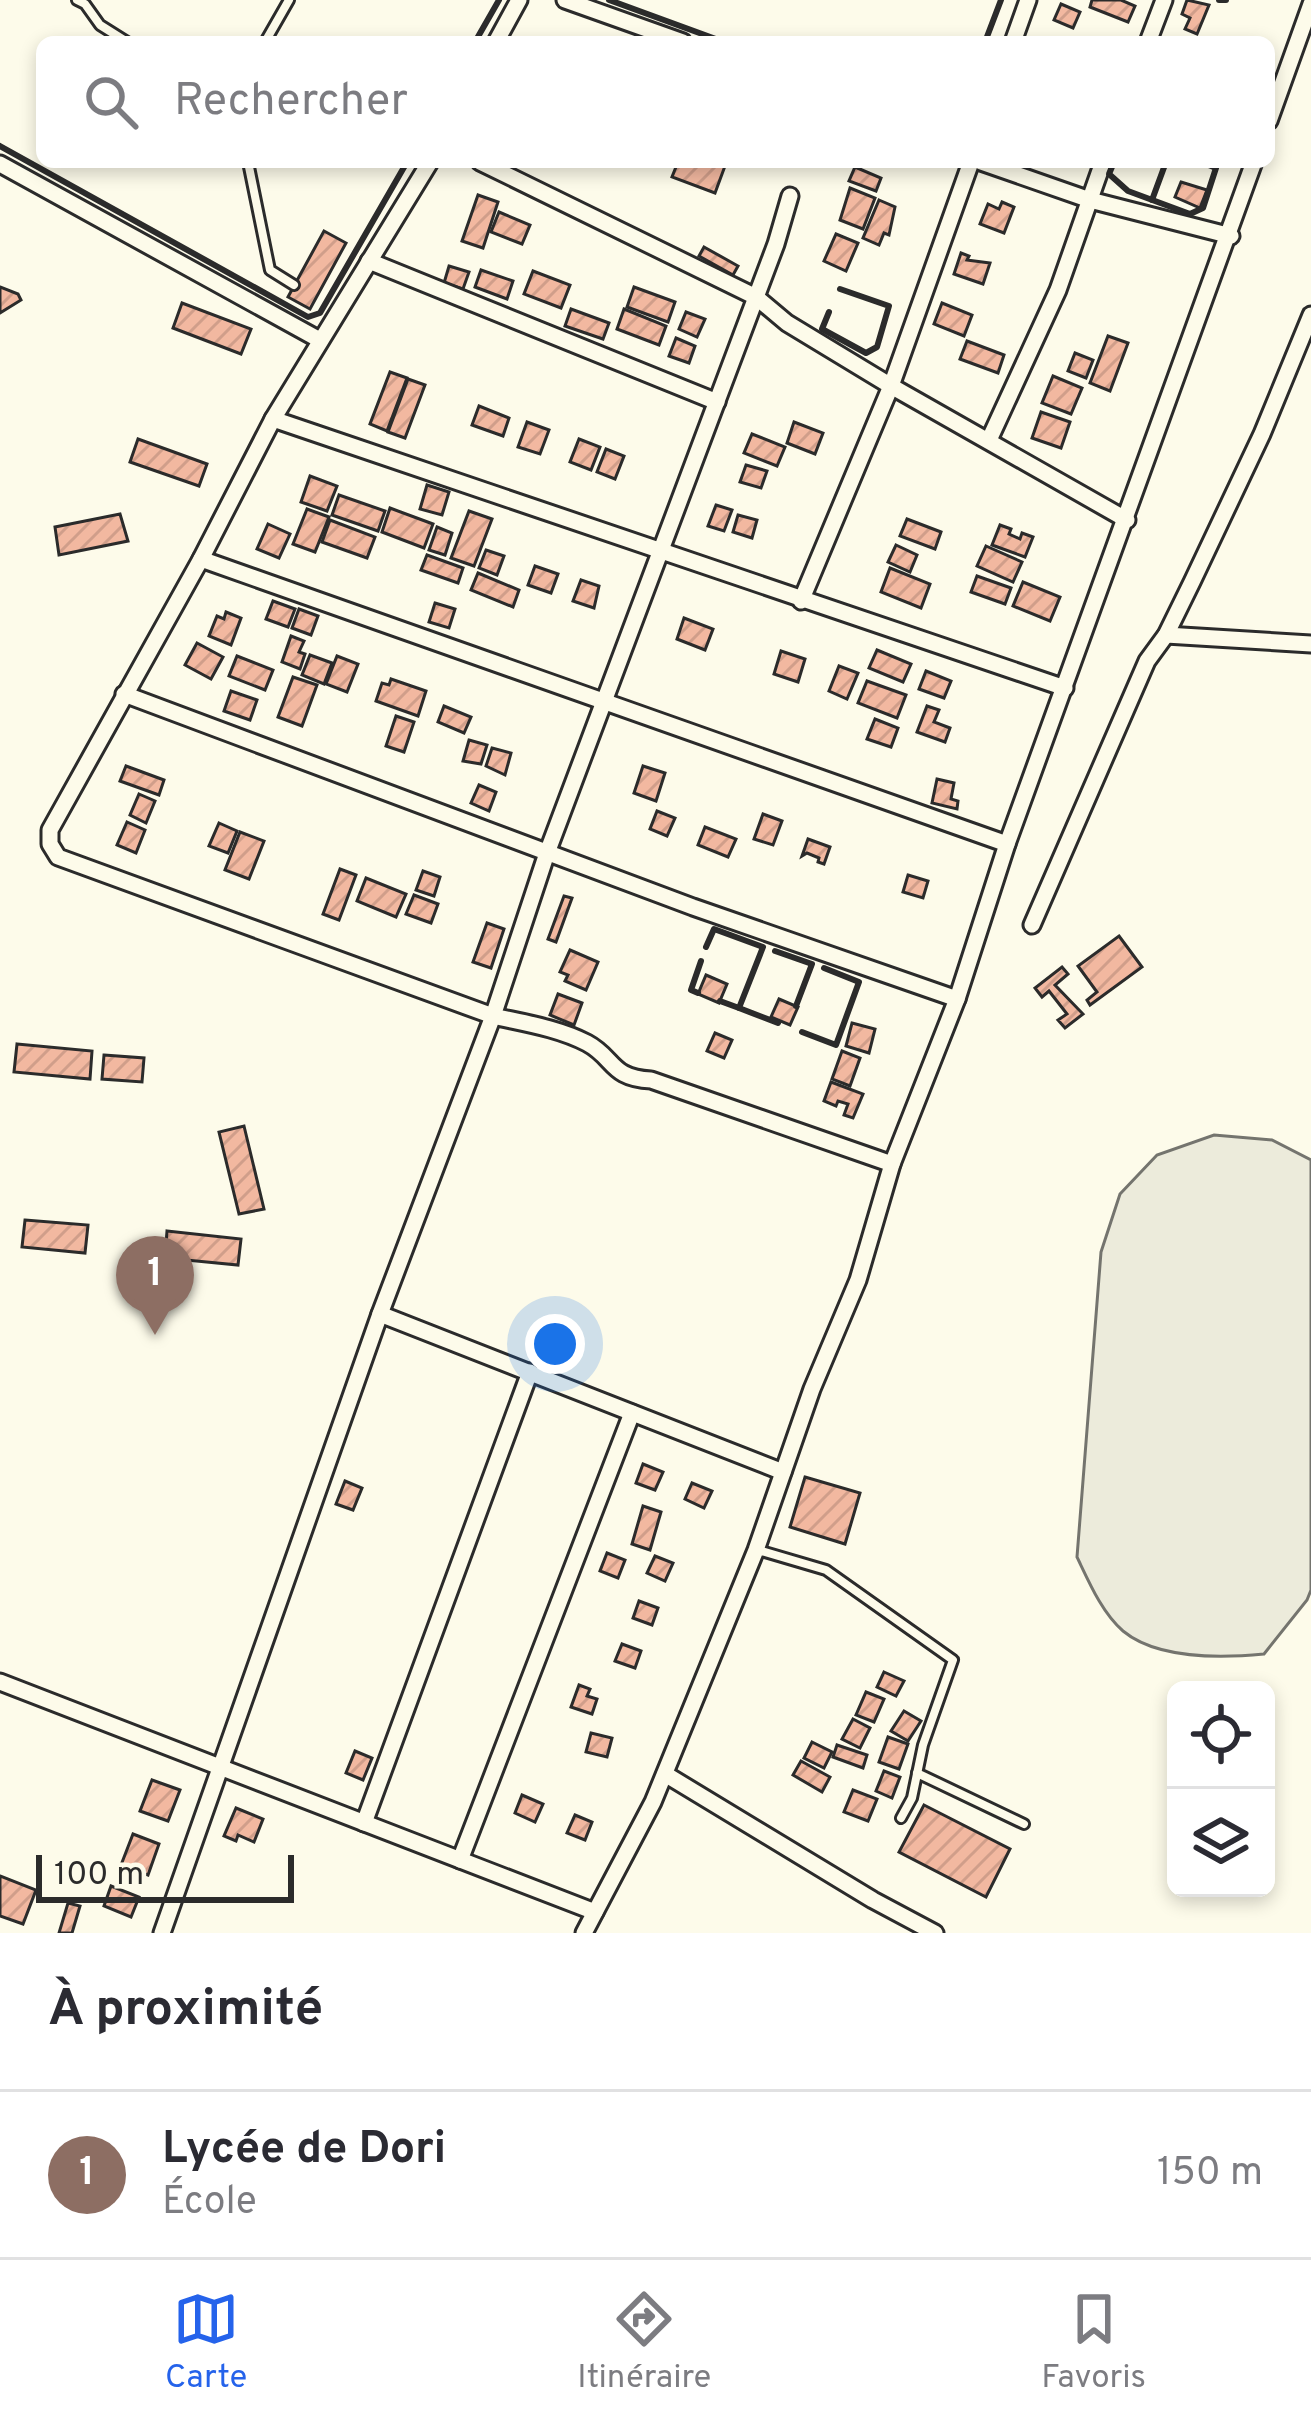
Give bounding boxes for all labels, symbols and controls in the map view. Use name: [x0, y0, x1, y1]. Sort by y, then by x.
search box: [36, 36, 1275, 168]
icon: search: [78, 69, 144, 135]
text: Rechercher: [174, 74, 408, 131]
pin: 1: [116, 1236, 194, 1335]
your location: [525, 1314, 585, 1374]
map controls: [1167, 1681, 1275, 1897]
button: locate: [1167, 1681, 1275, 1789]
button: layers: [1167, 1789, 1275, 1897]
scale bar: [36, 1849, 294, 1902]
text: 100 m: [54, 1855, 144, 1897]
text: À proximité: [48, 1979, 323, 2044]
text: Lycée de Dori: [162, 2122, 446, 2179]
text: 1: [79, 2150, 95, 2199]
text: 150 m: [1157, 2150, 1263, 2199]
text: École: [162, 2179, 257, 2228]
tab: Carte: [165, 2286, 247, 2400]
tab: Itinéraire: [577, 2286, 711, 2400]
tab: Favoris: [1041, 2286, 1146, 2400]

